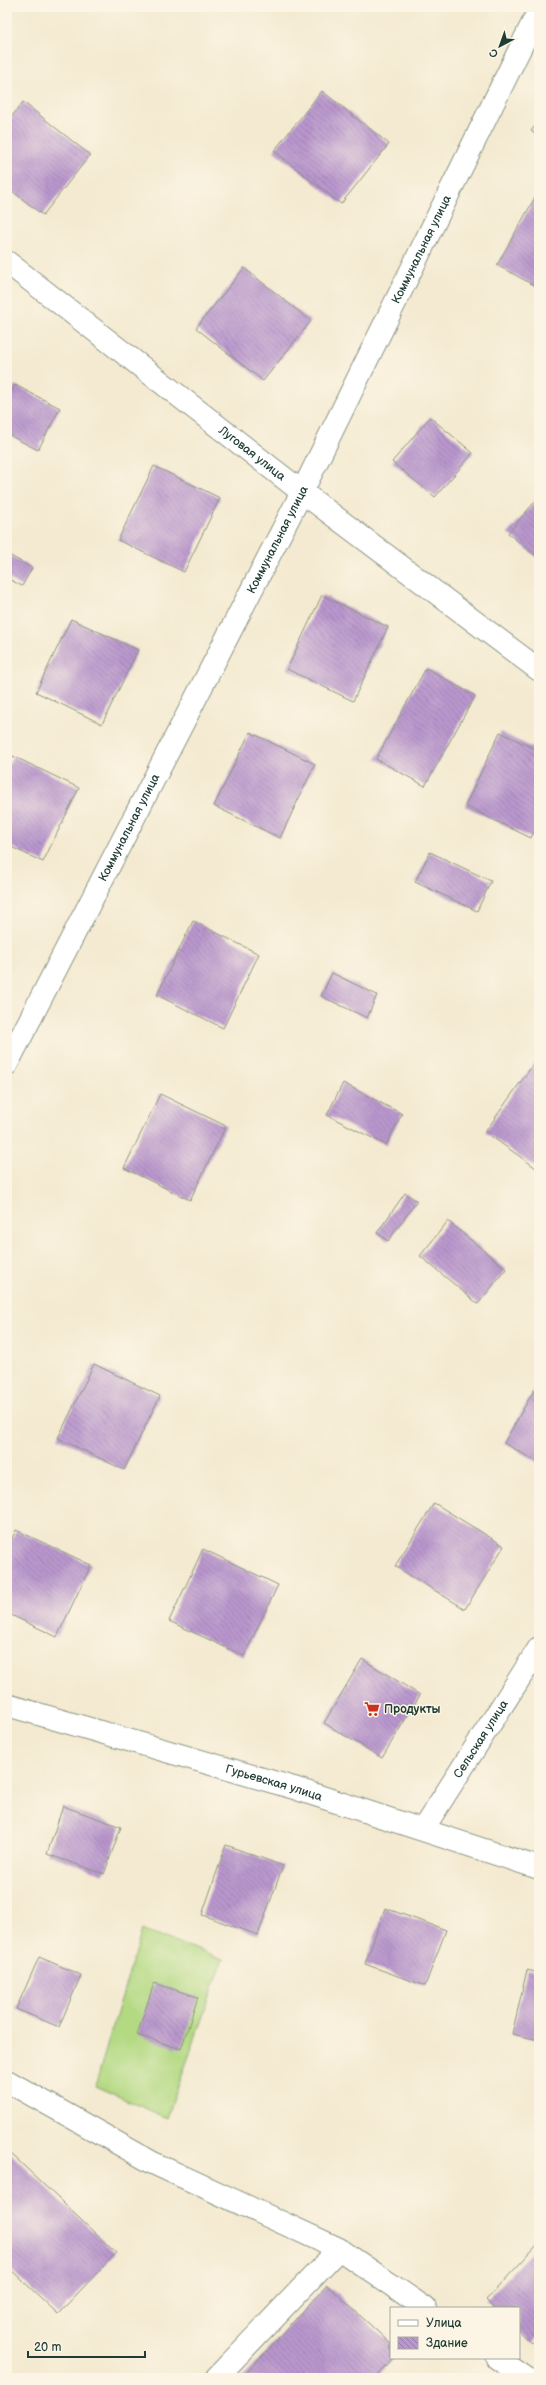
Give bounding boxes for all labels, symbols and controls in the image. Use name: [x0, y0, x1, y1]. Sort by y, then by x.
north arrow: [480, 26, 520, 66]
text: С: [486, 46, 501, 61]
street label: Коммунальная улица: [389, 193, 455, 306]
street label: Луговая улица: [215, 422, 288, 484]
street label: Коммунальная улица: [244, 484, 312, 596]
street label: Коммунальная улица: [95, 771, 163, 884]
street label: Сельская улица: [451, 1697, 512, 1781]
supermarket icon: Продукты: [363, 1700, 381, 1718]
place label: Продукты: [384, 1702, 441, 1717]
street label: Гурьевская улица: [224, 1762, 324, 1805]
legend: [390, 2307, 520, 2359]
text: Улица: [426, 2316, 462, 2331]
scale bar: [28, 2333, 145, 2359]
text: Здание: [426, 2336, 468, 2351]
text: 20 m: [34, 2340, 61, 2355]

